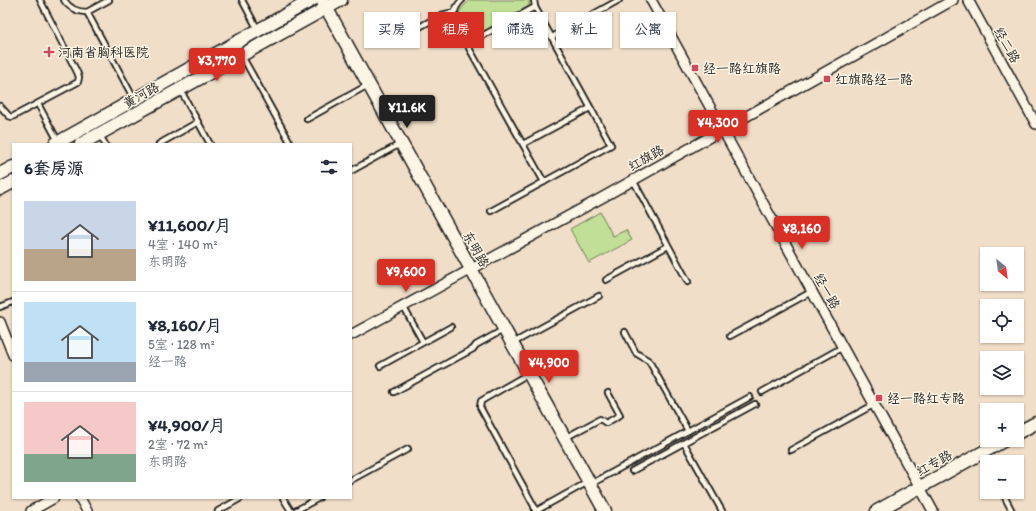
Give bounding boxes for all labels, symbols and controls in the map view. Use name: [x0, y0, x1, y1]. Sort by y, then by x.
chip: 买房: [364, 12, 420, 48]
chip: 租房: [428, 12, 484, 48]
chip: 筛选: [492, 12, 548, 48]
chip: 新上: [556, 12, 612, 48]
chip: 公寓: [620, 12, 676, 48]
street label: 经二路: [991, 24, 1023, 66]
place label: 河南省胸科医院: [58, 45, 149, 60]
marker: 河南省胸科医院: [43, 46, 55, 58]
pin: ¥3,770: [184, 48, 250, 82]
text: ¥3,770: [198, 53, 236, 68]
place label: 经一路红旗路: [703, 61, 781, 76]
marker: 经一路红旗路: [690, 63, 700, 73]
place label: 红旗路经一路: [835, 72, 913, 87]
marker: 红旗路经一路: [822, 74, 832, 84]
street label: 黄河路: [120, 79, 162, 111]
pin: ¥11.6K: [374, 95, 440, 129]
text: ¥11.6K: [388, 100, 426, 115]
pin: ¥4,300: [685, 110, 751, 144]
text: ¥4,300: [697, 115, 739, 130]
street label: 红旗路: [625, 142, 667, 174]
icon: filters: [318, 156, 340, 178]
text: 6套房源: [24, 158, 84, 178]
text: ¥11,600/月: [148, 215, 231, 235]
pin: ¥8,160: [769, 216, 835, 250]
icon: home: [56, 217, 104, 265]
text: ¥8,160: [783, 221, 821, 236]
street label: 东明路: [460, 228, 492, 270]
text: 4室 · 140 m²: [148, 237, 218, 252]
north arrow: [980, 247, 1024, 291]
map controls: [980, 247, 1024, 499]
text: 东明路: [148, 254, 187, 269]
pin: ¥9,600: [373, 259, 439, 293]
text: ¥9,600: [386, 264, 426, 279]
street label: 经一路: [811, 270, 843, 312]
button: locate: [980, 299, 1024, 343]
text: ¥8,160/月: [148, 315, 222, 335]
icon: home: [56, 318, 104, 366]
text: 5室 · 128 m²: [148, 337, 215, 352]
pin: ¥4,900: [516, 350, 582, 384]
button: layers: [980, 351, 1024, 395]
text: 经一路: [148, 354, 187, 369]
text: ¥4,900: [529, 355, 570, 370]
place label: 经一路红专路: [887, 391, 965, 406]
marker: 经一路红专路: [874, 393, 884, 403]
button: +: [980, 403, 1024, 447]
text: ¥4,900/月: [148, 415, 226, 435]
icon: home: [56, 418, 104, 466]
text: 2室 · 72 m²: [148, 437, 208, 452]
street label: 红专路: [913, 447, 955, 479]
text: 东明路: [148, 454, 187, 469]
button: −: [980, 455, 1024, 499]

